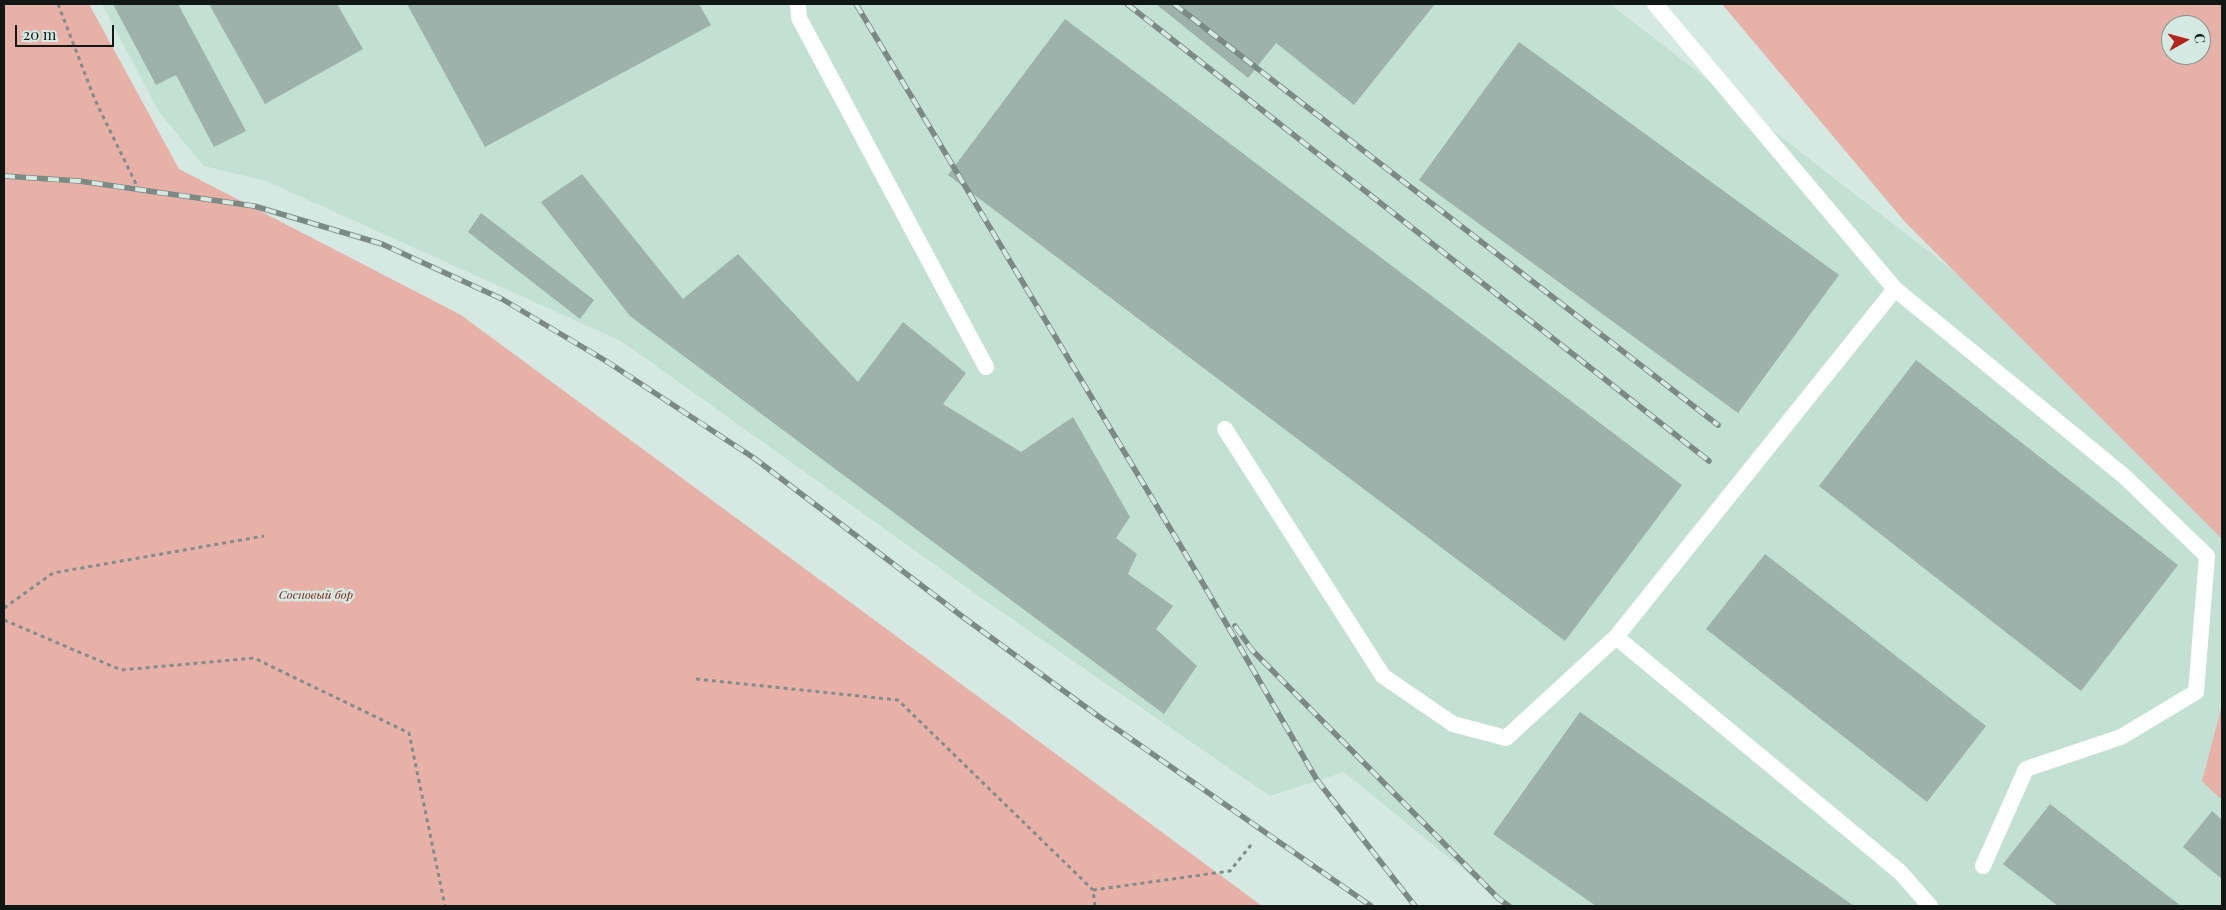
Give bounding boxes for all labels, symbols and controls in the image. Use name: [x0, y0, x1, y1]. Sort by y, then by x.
scale bar: [18, 15, 116, 47]
north arrow: [2161, 15, 2211, 65]
text: 20 m: [23, 24, 56, 44]
text: С: [2190, 32, 2210, 44]
park label: Сосновый бор: [279, 588, 353, 602]

